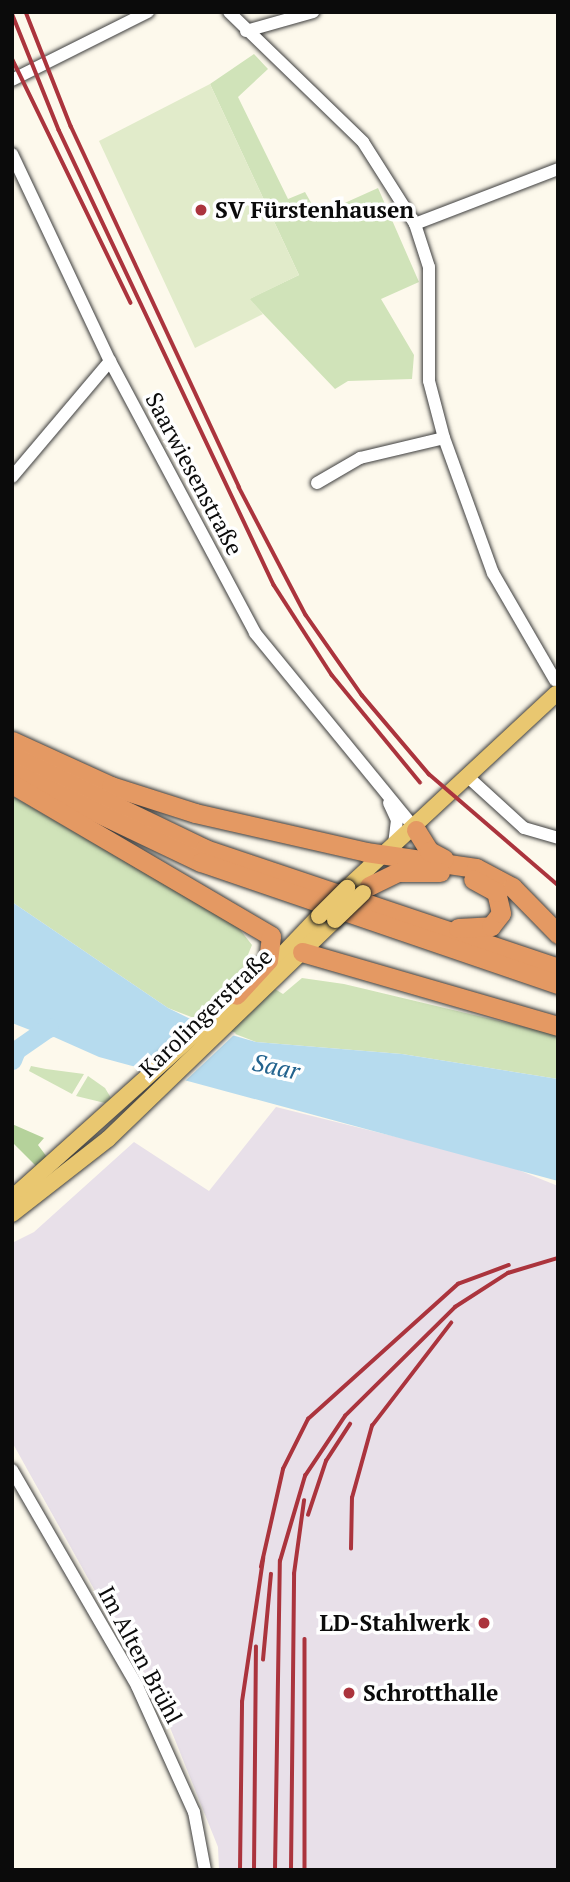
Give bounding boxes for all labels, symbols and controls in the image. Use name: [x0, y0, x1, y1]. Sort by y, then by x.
place label: SV Fürstenhausen: [215, 196, 415, 224]
marker: SV Fürstenhausen: [193, 202, 209, 218]
street label: Saarwiesenstraße: [140, 388, 248, 560]
street label: Karolingerstraße: [134, 943, 278, 1083]
water label: Saar: [250, 1048, 302, 1086]
street label: Im Alten Brühl: [92, 1581, 188, 1729]
place label: LD-Stahlwerk: [320, 1609, 470, 1637]
marker: LD-Stahlwerk: [476, 1615, 492, 1631]
place label: Schrotthalle: [363, 1679, 498, 1707]
marker: Schrotthalle: [341, 1685, 357, 1701]

